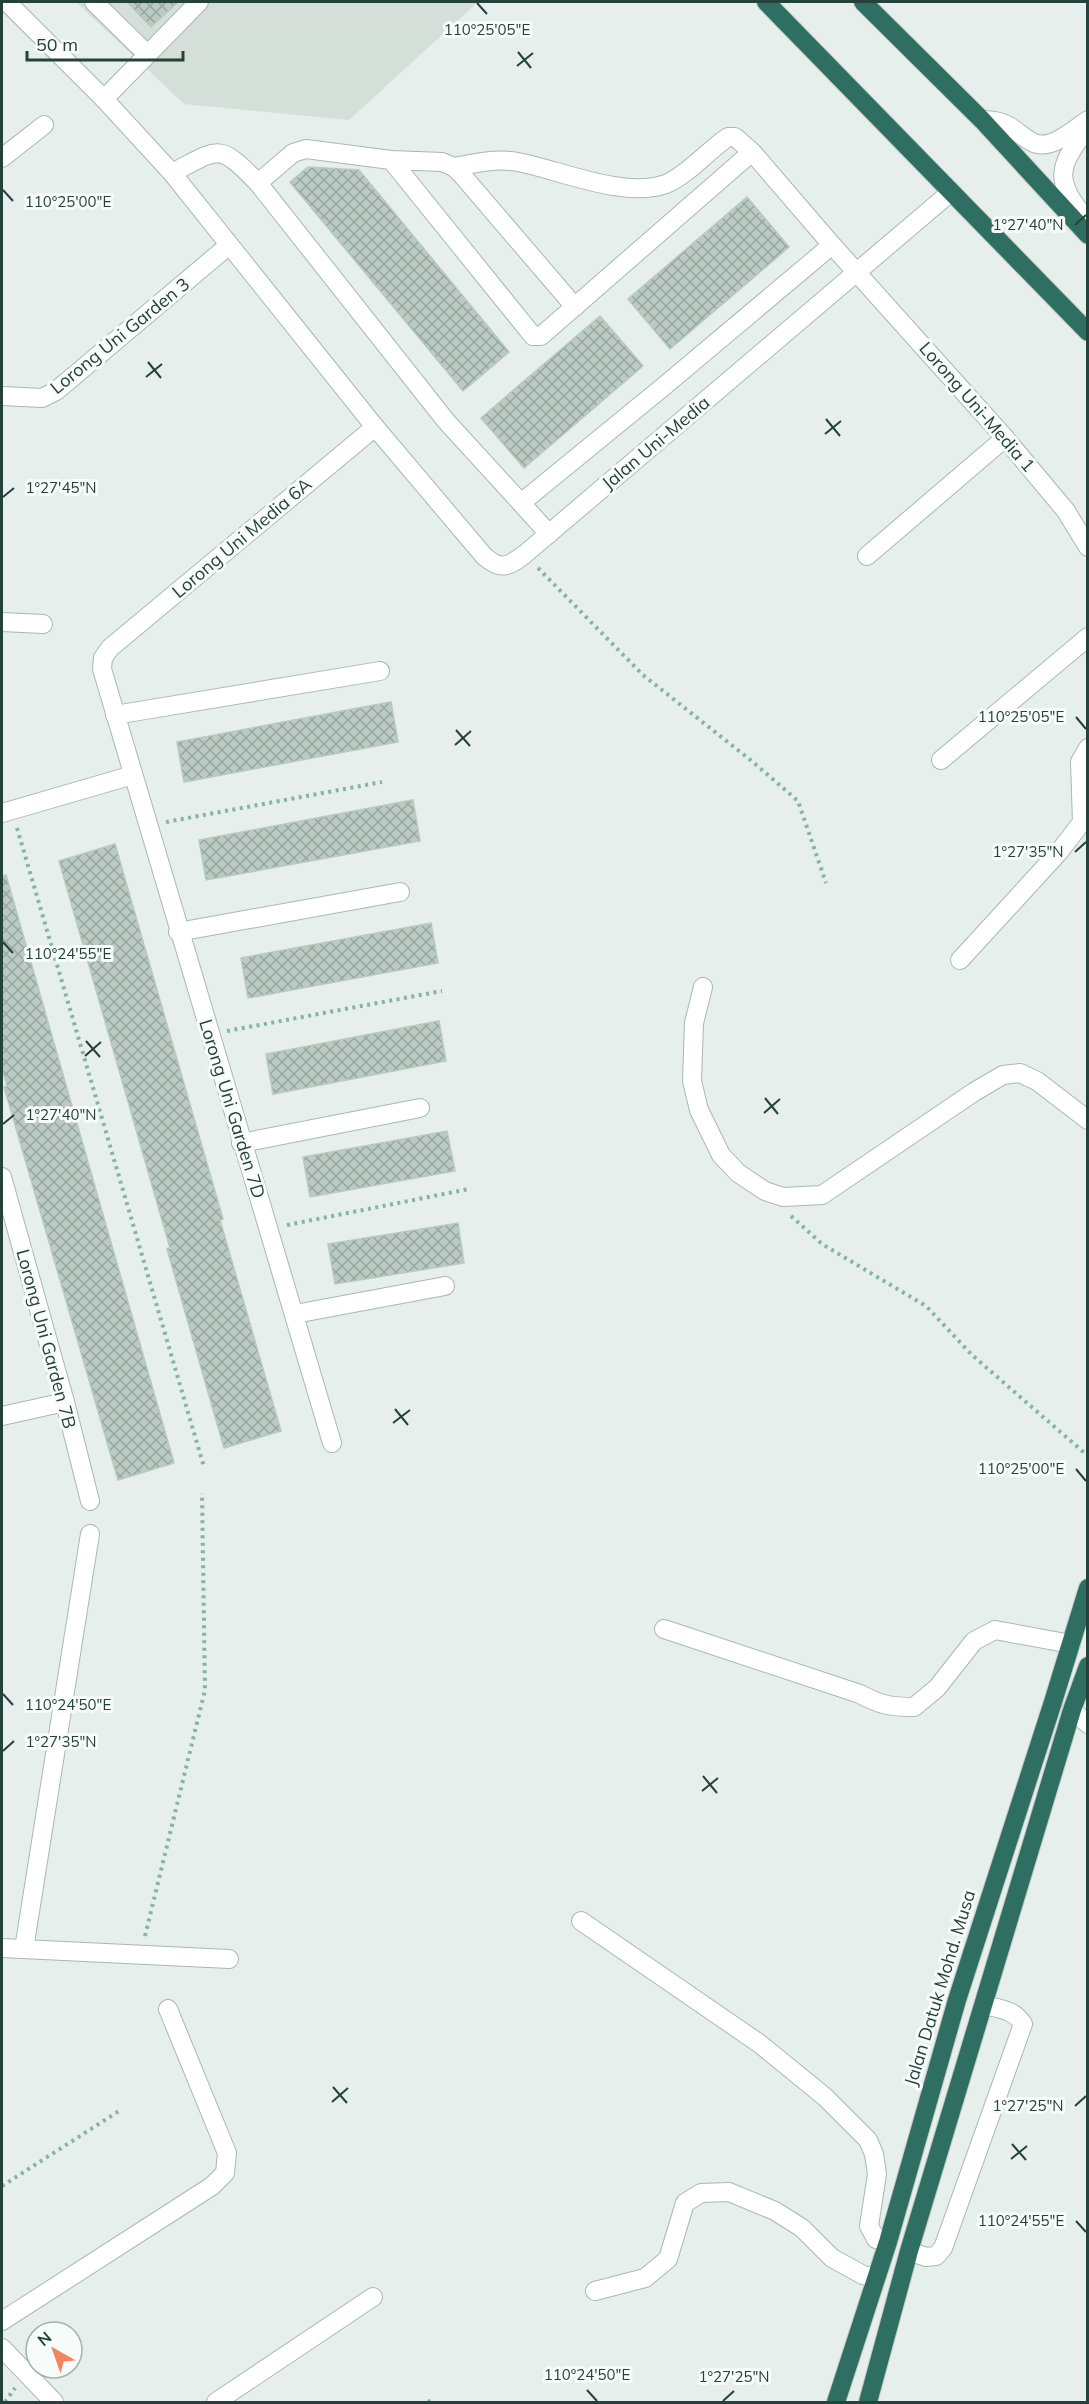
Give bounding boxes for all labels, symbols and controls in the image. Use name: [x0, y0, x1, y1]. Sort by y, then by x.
text: 110°25'05"E: [444, 20, 530, 39]
scale bar: [27, 24, 183, 62]
text: 50 m: [36, 33, 78, 56]
text: 110°25'00"E: [25, 192, 111, 211]
text: 1°27'40"N: [993, 215, 1063, 234]
street label: Lorong Uni Garden 3: [45, 272, 194, 399]
street label: Lorong Uni-Media 1: [915, 337, 1040, 477]
street label: Jalan Uni-Media: [597, 391, 714, 494]
street label: Lorong Uni Media 6A: [167, 472, 316, 603]
text: 1°27'45"N: [26, 478, 96, 497]
text: 110°25'05"E: [978, 707, 1064, 726]
text: 1°27'35"N: [993, 842, 1063, 861]
text: 110°24'55"E: [25, 944, 111, 963]
street label: Lorong Uni Garden 7D: [194, 1017, 271, 1201]
text: 1°27'40"N: [26, 1105, 96, 1124]
street label: Lorong Uni Garden 7B: [11, 1247, 81, 1431]
text: 110°25'00"E: [978, 1459, 1064, 1478]
text: 110°24'50"E: [25, 1695, 111, 1714]
text: 1°27'35"N: [26, 1732, 96, 1751]
street label: Jalan Datuk Mohd. Musa: [899, 1887, 980, 2088]
text: 1°27'25"N: [993, 2096, 1063, 2115]
text: 110°24'55"E: [978, 2211, 1064, 2230]
north arrow: [24, 2320, 84, 2380]
text: N: [33, 2327, 55, 2350]
text: 110°24'50"E: [544, 2365, 630, 2384]
text: 1°27'25"N: [699, 2367, 769, 2386]

